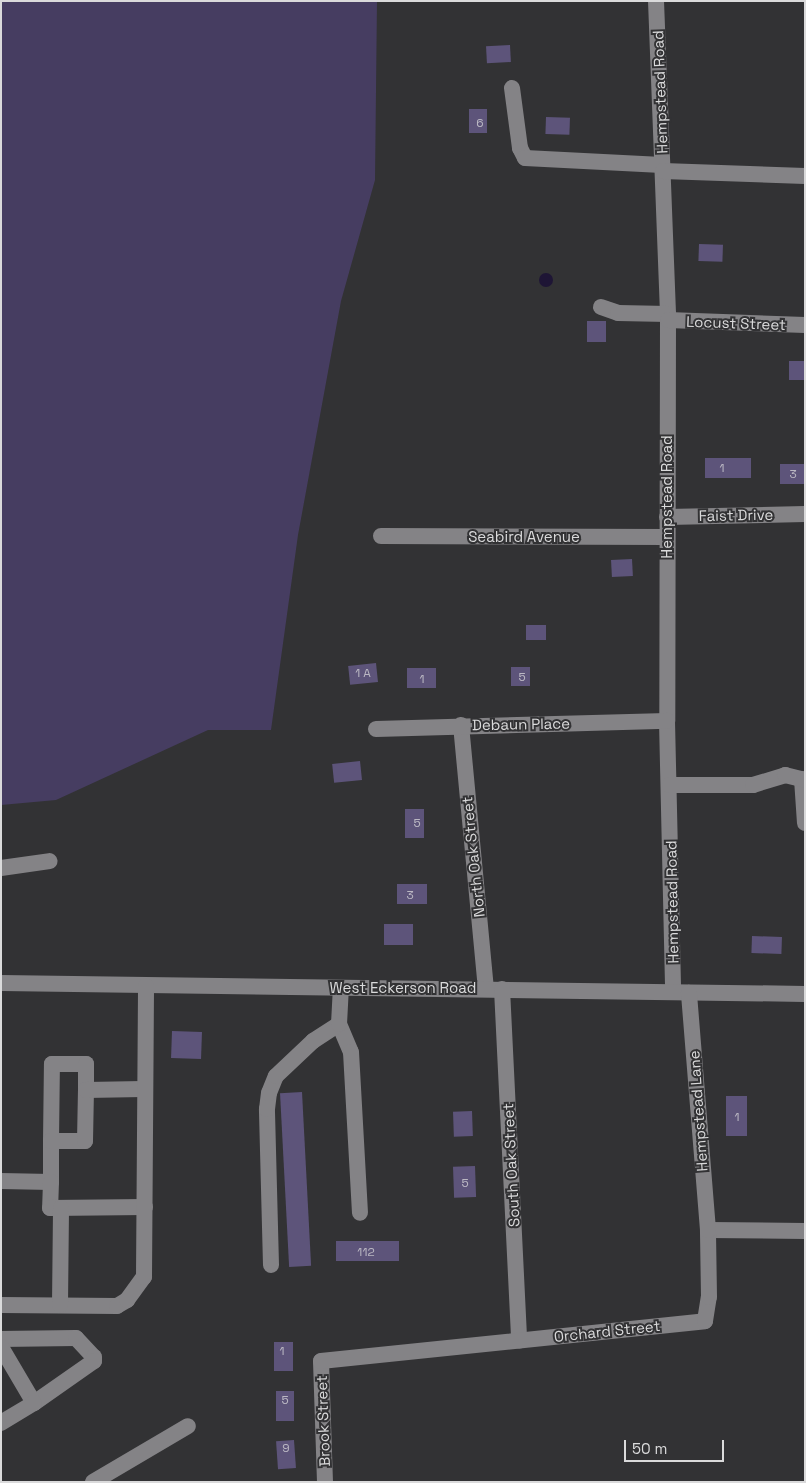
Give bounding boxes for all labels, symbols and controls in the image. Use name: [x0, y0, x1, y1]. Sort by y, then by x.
street label: Hempstead Road: [649, 30, 671, 154]
house number: 6: [476, 117, 484, 131]
street label: Locust Street: [686, 312, 786, 334]
street label: Hempstead Road: [658, 435, 676, 559]
house number: 1: [719, 462, 725, 476]
house number: 3: [789, 468, 797, 482]
street label: Faist Drive: [698, 505, 774, 525]
street label: Seabird Avenue: [468, 528, 580, 546]
house number: 1 A: [355, 667, 371, 681]
house number: 5: [518, 671, 526, 685]
house number: 1: [419, 673, 425, 687]
street label: Debaun Place: [472, 714, 570, 734]
street label: North Oak Street: [458, 796, 488, 918]
house number: 5: [413, 817, 421, 831]
street label: Hempstead Road: [662, 840, 682, 964]
house number: 3: [406, 889, 414, 903]
street label: West Eckerson Road: [330, 979, 476, 997]
street label: Hempstead Lane: [685, 1050, 711, 1172]
street label: South Oak Street: [499, 1103, 523, 1227]
house number: 1: [734, 1111, 740, 1125]
house number: 5: [461, 1177, 469, 1191]
house number: 112: [357, 1246, 375, 1260]
street label: Orchard Street: [553, 1316, 661, 1346]
house number: 1: [279, 1345, 285, 1359]
street label: Brook Street: [312, 1375, 334, 1467]
house number: 5: [281, 1394, 289, 1408]
scale bar: [626, 1430, 726, 1462]
text: 50 m: [632, 1439, 667, 1458]
house number: 9: [282, 1442, 290, 1456]

